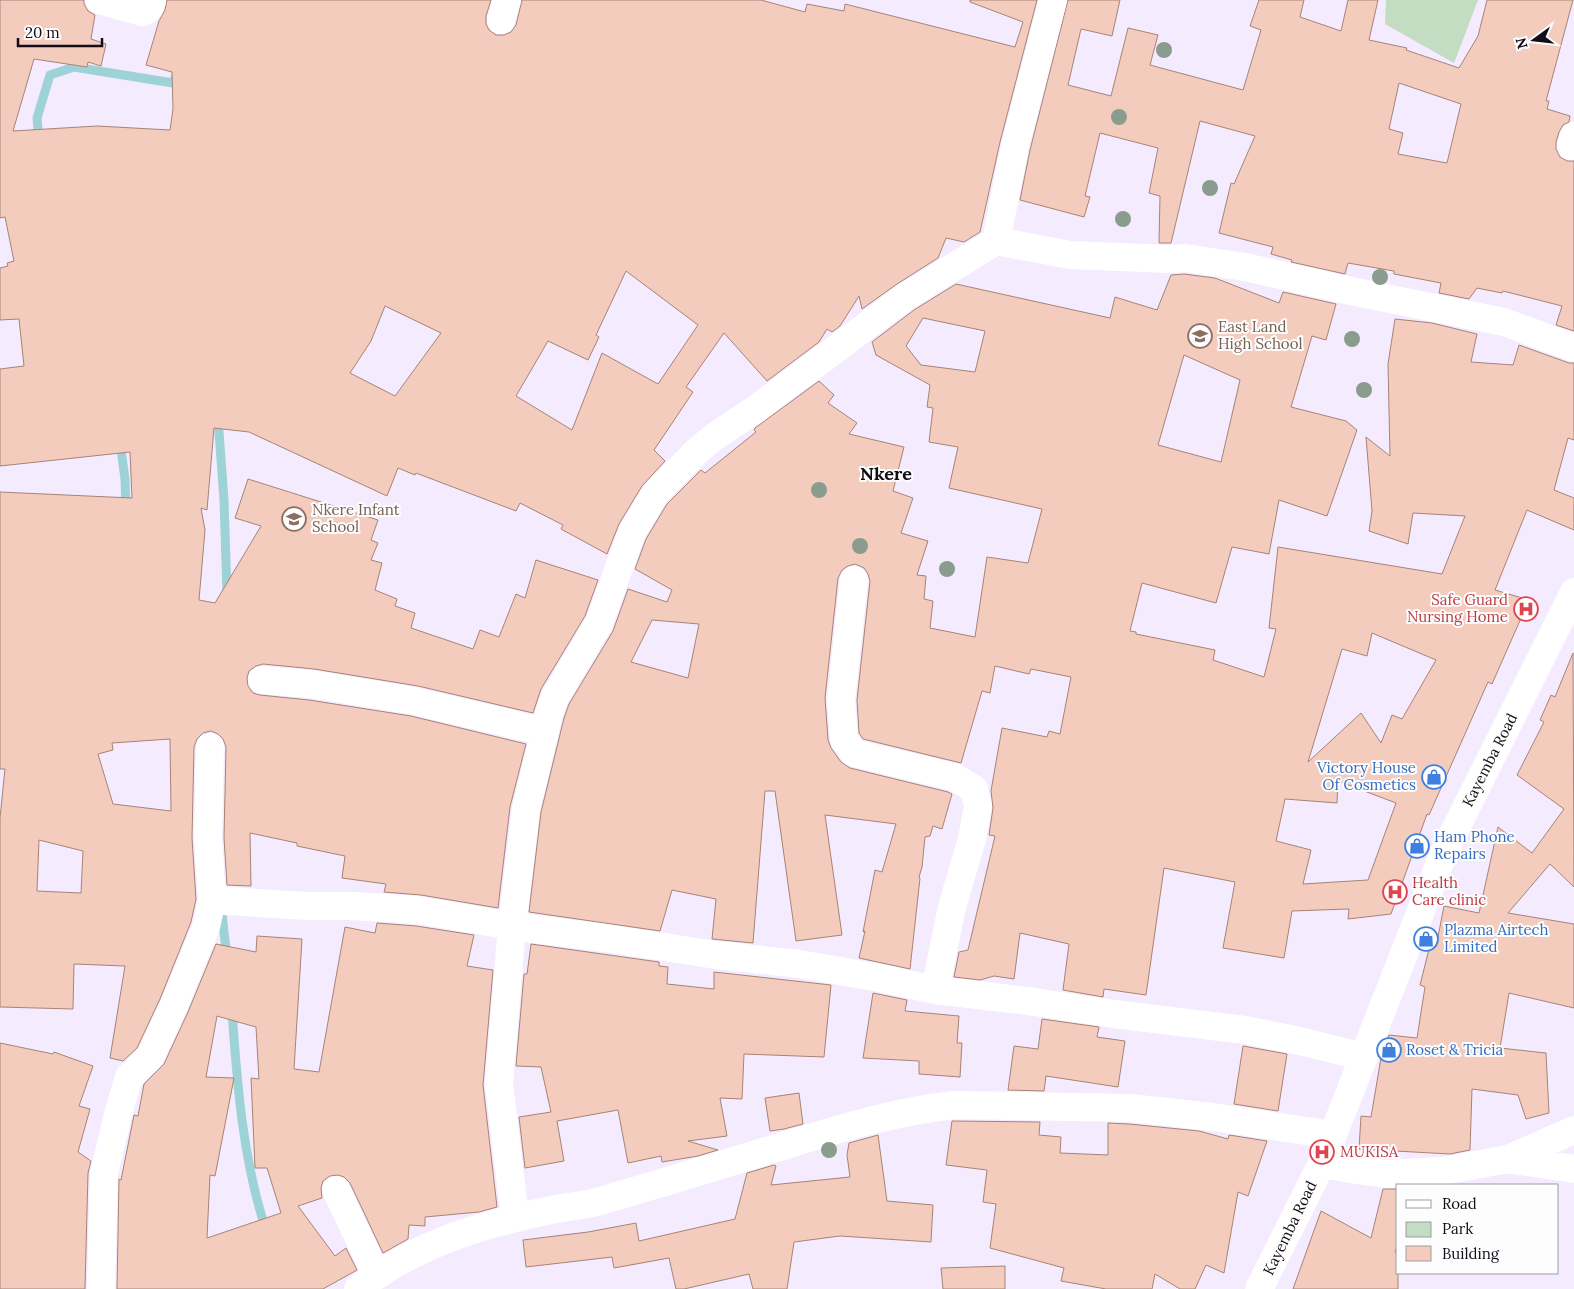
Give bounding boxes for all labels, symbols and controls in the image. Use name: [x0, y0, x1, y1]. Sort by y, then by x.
scale bar: [18, 15, 101, 47]
north arrow: [1509, 15, 1559, 65]
text: 20 m: [25, 23, 60, 42]
text: N: [1511, 36, 1532, 51]
place label: East Land High School: [1218, 317, 1303, 353]
school or university icon: East Land High School: [1187, 323, 1213, 349]
district label: Nkere: [860, 462, 912, 485]
place label: Nkere Infant School: [312, 500, 400, 536]
school or university icon: Nkere Infant School: [281, 506, 307, 532]
place label: Safe Guard Nursing Home: [1407, 590, 1508, 626]
hospital icon: Safe Guard Nursing Home: [1513, 596, 1539, 622]
street label: Kayemba Road: [1458, 710, 1521, 810]
place label: Victory House Of Cosmetics: [1316, 758, 1416, 794]
shop icon: Victory House Of Cosmetics: [1421, 764, 1447, 790]
place label: Ham Phone Repairs: [1434, 827, 1515, 863]
shop icon: Ham Phone Repairs: [1404, 833, 1430, 859]
place label: Health Care clinic: [1412, 873, 1486, 909]
hospital icon: Health Care clinic: [1382, 879, 1408, 905]
place label: Plazma Airtech Limited: [1444, 920, 1549, 956]
shop icon: Plazma Airtech Limited: [1413, 926, 1439, 952]
shop icon: Roset & Tricia: [1376, 1037, 1402, 1063]
place label: Roset & Tricia: [1406, 1040, 1503, 1059]
hospital icon: MUKISA: [1309, 1139, 1335, 1165]
place label: MUKISA: [1340, 1142, 1399, 1161]
street label: Kayemba Road: [1259, 1178, 1321, 1278]
legend: [1396, 1184, 1559, 1274]
text: Road: [1442, 1194, 1477, 1213]
text: Park: [1442, 1219, 1473, 1238]
text: Building: [1442, 1244, 1500, 1263]

